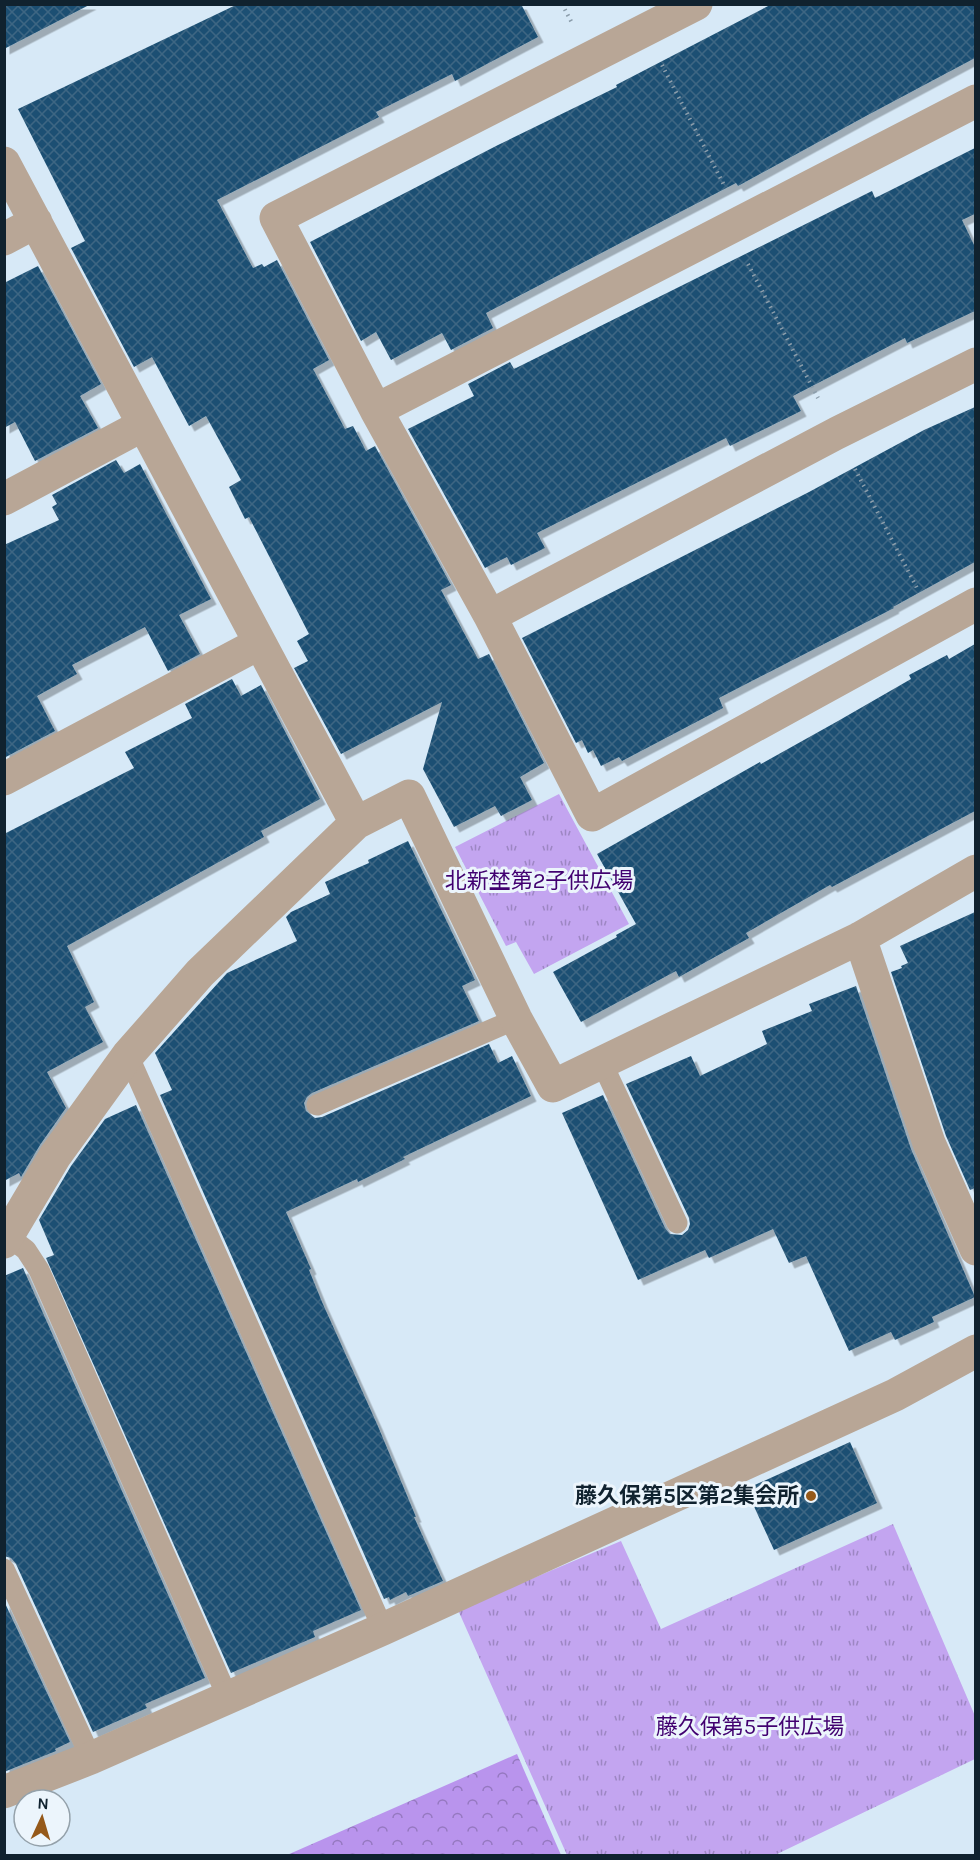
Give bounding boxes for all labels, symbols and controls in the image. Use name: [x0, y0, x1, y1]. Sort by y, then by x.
park label: 北新埜第2子供広場: [445, 868, 633, 894]
place label: 藤久保第5区第2集会所: [575, 1483, 799, 1509]
marker: 藤久保第5区第2集会所: [804, 1489, 818, 1503]
park label: 藤久保第5子供広場: [656, 1714, 844, 1740]
north arrow: [12, 1788, 72, 1848]
text: N: [37, 1794, 49, 1813]

